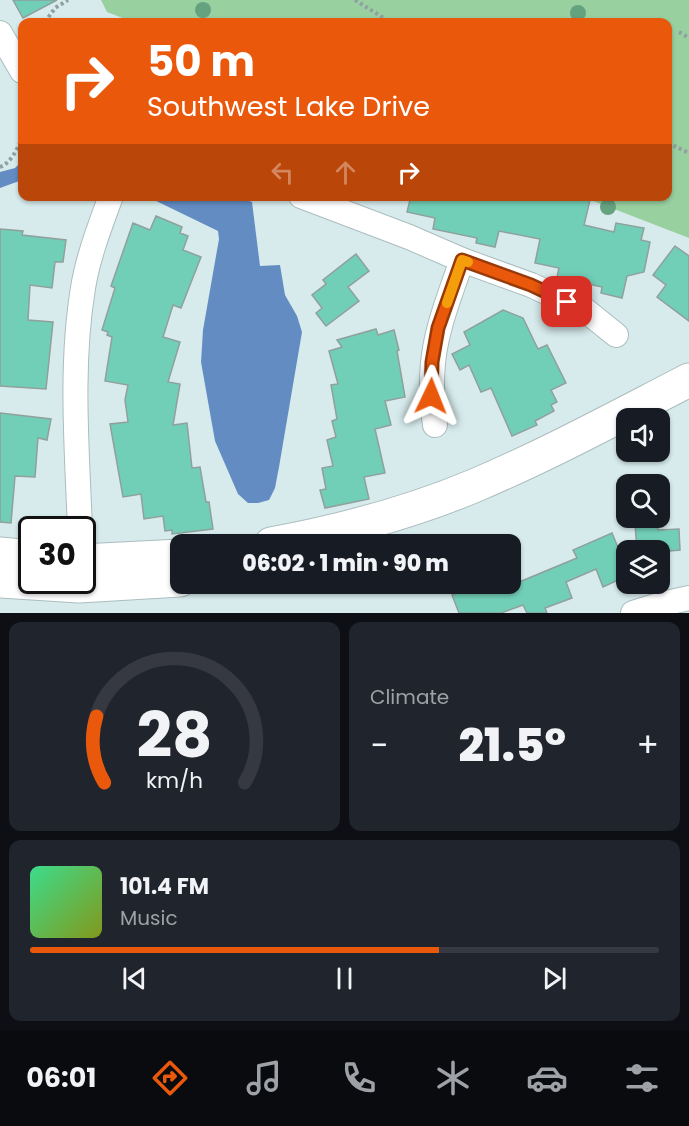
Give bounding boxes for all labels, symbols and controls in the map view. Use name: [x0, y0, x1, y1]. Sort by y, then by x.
text: 50 m: [147, 32, 255, 91]
icon: right: [48, 42, 126, 120]
text: Southwest Lake Drive: [147, 88, 430, 125]
icon: left: [266, 156, 299, 189]
icon: ahead: [329, 156, 362, 189]
icon: right: [392, 156, 425, 189]
pin: [541, 276, 592, 327]
icon: arrive: [550, 285, 583, 318]
position arrow: [399, 364, 463, 428]
map controls: [616, 408, 670, 594]
button: sound: [616, 408, 670, 462]
button: search: [616, 474, 670, 528]
speed limit sign: 30: [18, 516, 96, 594]
button: layers: [616, 540, 670, 594]
text: 06:02 · 1 min · 90 m: [242, 548, 449, 579]
text: Climate: [370, 683, 449, 711]
text: 28: [136, 691, 213, 779]
text: 21.5°: [459, 714, 566, 777]
text: −: [370, 722, 388, 769]
text: +: [636, 722, 659, 769]
text: km/h: [146, 766, 203, 797]
text: 101.4 FM: [120, 871, 209, 902]
text: Music: [120, 904, 178, 932]
icon: previous: [118, 962, 151, 995]
icon: pause: [328, 962, 361, 995]
icon: next: [538, 962, 571, 995]
icon: directions: [149, 1057, 191, 1099]
icon: music: [243, 1057, 285, 1099]
icon: phone: [338, 1057, 380, 1099]
icon: climate: [432, 1057, 474, 1099]
icon: car: [526, 1057, 568, 1099]
icon: filters: [621, 1057, 663, 1099]
text: 06:01: [26, 1059, 96, 1096]

